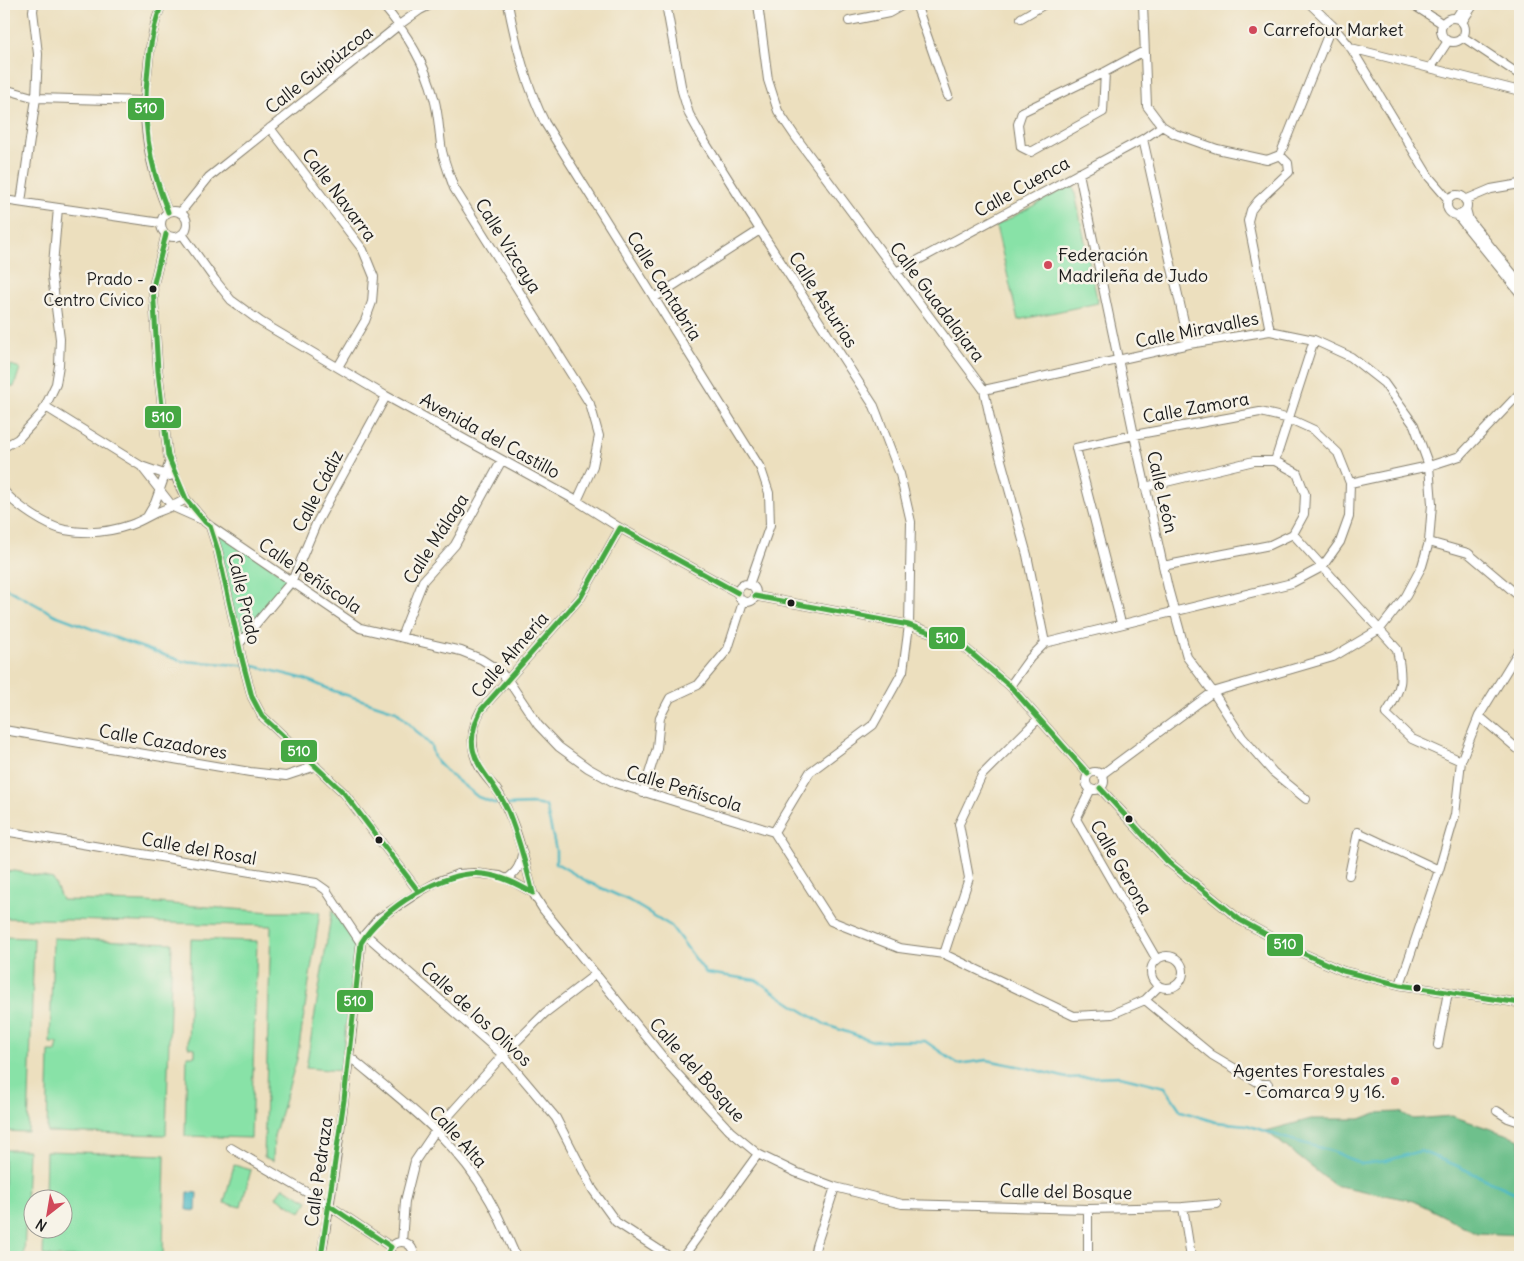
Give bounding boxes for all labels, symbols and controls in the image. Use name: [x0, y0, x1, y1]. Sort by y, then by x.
place label: Carrefour Market: [1263, 18, 1404, 41]
street label: Calle Guipúzcoa: [260, 20, 377, 119]
marker: Carrefour Market: [1247, 24, 1259, 36]
line badge: 510: [127, 97, 165, 121]
text: 510: [135, 99, 157, 117]
street label: Calle Navarra: [297, 144, 382, 246]
street label: Calle Cuenca: [970, 151, 1073, 222]
street label: Calle Vizcaya: [470, 194, 547, 297]
street label: Calle Cantabria: [622, 227, 707, 344]
street label: Calle Guadalajara: [885, 237, 990, 366]
place label: Federación Madrileña de Judo: [1058, 243, 1208, 287]
street label: Calle Asturias: [784, 247, 863, 352]
marker: Federación Madrileña de Judo: [1042, 259, 1054, 271]
place label: Prado - Centro Cívico: [43, 268, 144, 311]
marker: Prado - Centro Cívico: [148, 284, 158, 294]
street label: Calle Miravalles: [1133, 306, 1260, 353]
street label: Calle Zamora: [1141, 387, 1251, 428]
street label: Avenida del Castillo: [416, 388, 564, 484]
line badge: 510: [144, 405, 182, 429]
text: 510: [152, 408, 174, 426]
street label: Calle Cádiz: [287, 445, 348, 536]
street label: Calle León: [1142, 449, 1183, 535]
street label: Calle Málaga: [398, 489, 473, 588]
street label: Calle Peñíscola: [254, 533, 366, 619]
street label: Calle Prado: [223, 551, 266, 647]
unlabelled marker: [786, 598, 796, 608]
street label: Calle Almería: [466, 607, 553, 703]
line badge: 510: [928, 626, 966, 650]
text: 510: [936, 629, 958, 647]
street label: Calle Cazadores: [97, 719, 229, 764]
line badge: 510: [280, 739, 318, 763]
text: 510: [288, 742, 310, 760]
street label: Calle Peñíscola: [623, 760, 745, 817]
unlabelled marker: [1124, 814, 1134, 824]
street label: Calle Gerona: [1085, 816, 1158, 918]
street label: Calle del Rosal: [140, 827, 258, 870]
unlabelled marker: [374, 835, 384, 845]
line badge: 510: [1266, 933, 1304, 957]
text: 510: [1274, 935, 1296, 953]
street label: Calle de los Olivos: [416, 956, 537, 1071]
unlabelled marker: [1412, 983, 1422, 993]
line badge: 510: [336, 989, 374, 1013]
text: 510: [344, 992, 366, 1010]
street label: Calle del Bosque: [644, 1013, 750, 1127]
place label: Agentes Forestales - Comarca 9 y 16.: [1233, 1059, 1385, 1103]
marker: Agentes Forestales - Comarca 9 y 16.: [1389, 1075, 1401, 1087]
street label: Calle Alta: [424, 1101, 492, 1173]
street label: Calle Pedraza: [299, 1116, 338, 1228]
street label: Calle del Bosque: [999, 1179, 1133, 1204]
north arrow: [22, 1188, 72, 1238]
text: N: [33, 1215, 50, 1235]

